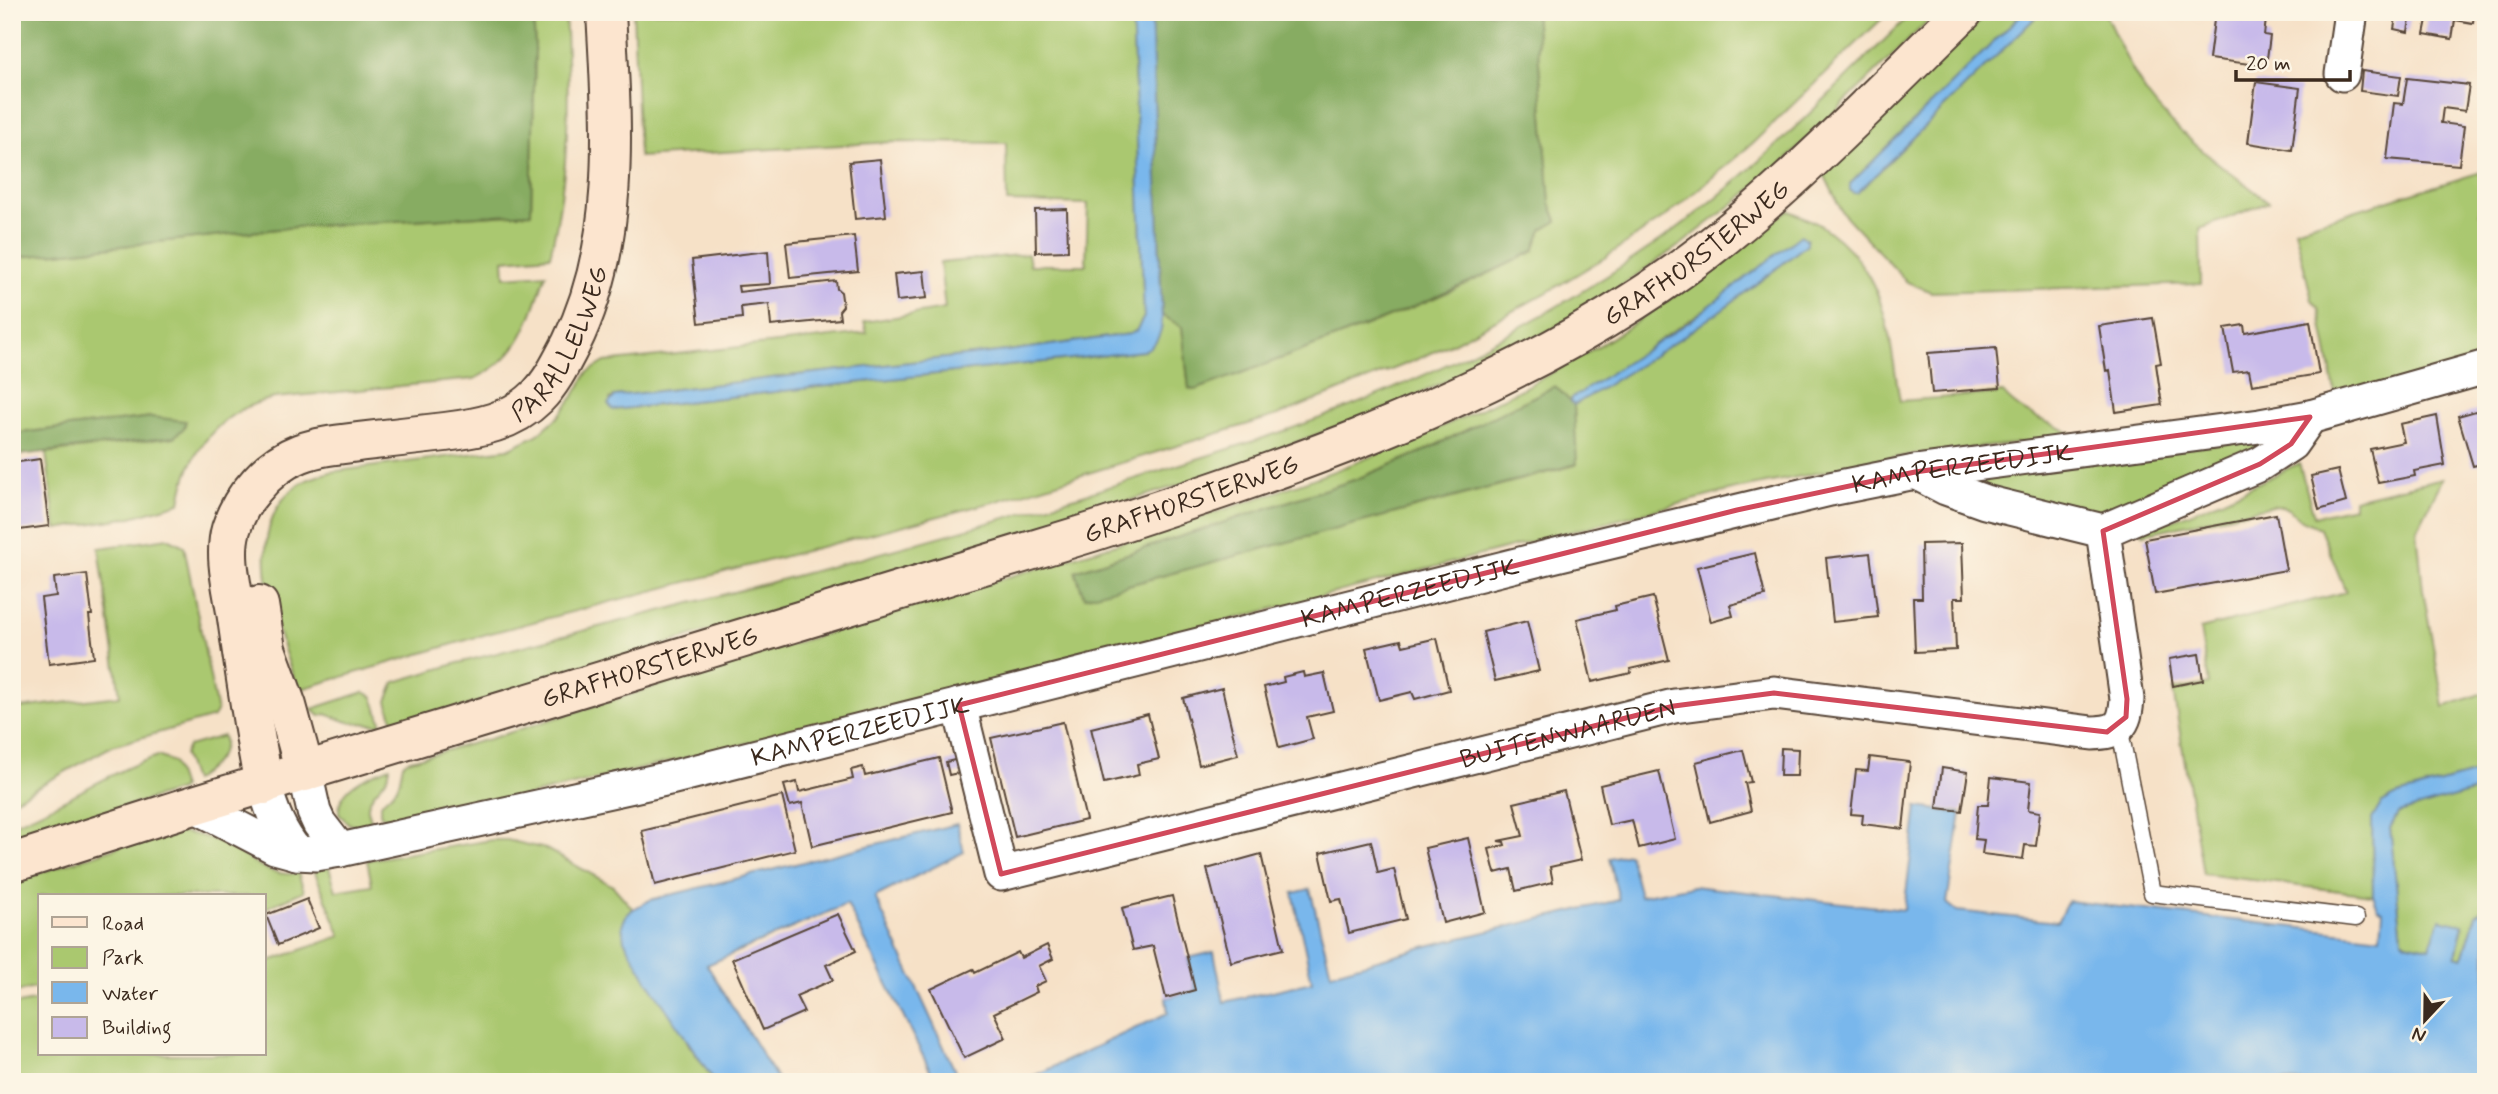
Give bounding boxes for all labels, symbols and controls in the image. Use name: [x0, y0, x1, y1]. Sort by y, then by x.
scale bar: [2236, 38, 2349, 82]
text: 20 m: [2246, 50, 2291, 78]
street label: GRAFHORSTERWEG: [1597, 173, 1798, 335]
street label: PARALLELWEG: [505, 263, 617, 431]
street label: KAMPERZEEDIJK: [1849, 436, 2076, 503]
street label: GRAFHORSTERWEG: [1080, 448, 1304, 553]
street label: KAMPERZEEDIJK: [1298, 550, 1523, 637]
street label: GRAFHORSTERWEG: [537, 619, 763, 717]
street label: KAMPERZEEDIJK: [748, 688, 973, 776]
street label: BUITENWAARDEN: [1457, 691, 1679, 778]
legend: [38, 894, 266, 1056]
text: Road: [102, 910, 144, 938]
text: Park: [102, 944, 144, 972]
text: Water: [102, 980, 158, 1008]
north arrow: [2390, 986, 2460, 1056]
text: Building: [102, 1014, 172, 1044]
text: N: [2409, 1020, 2430, 1048]

